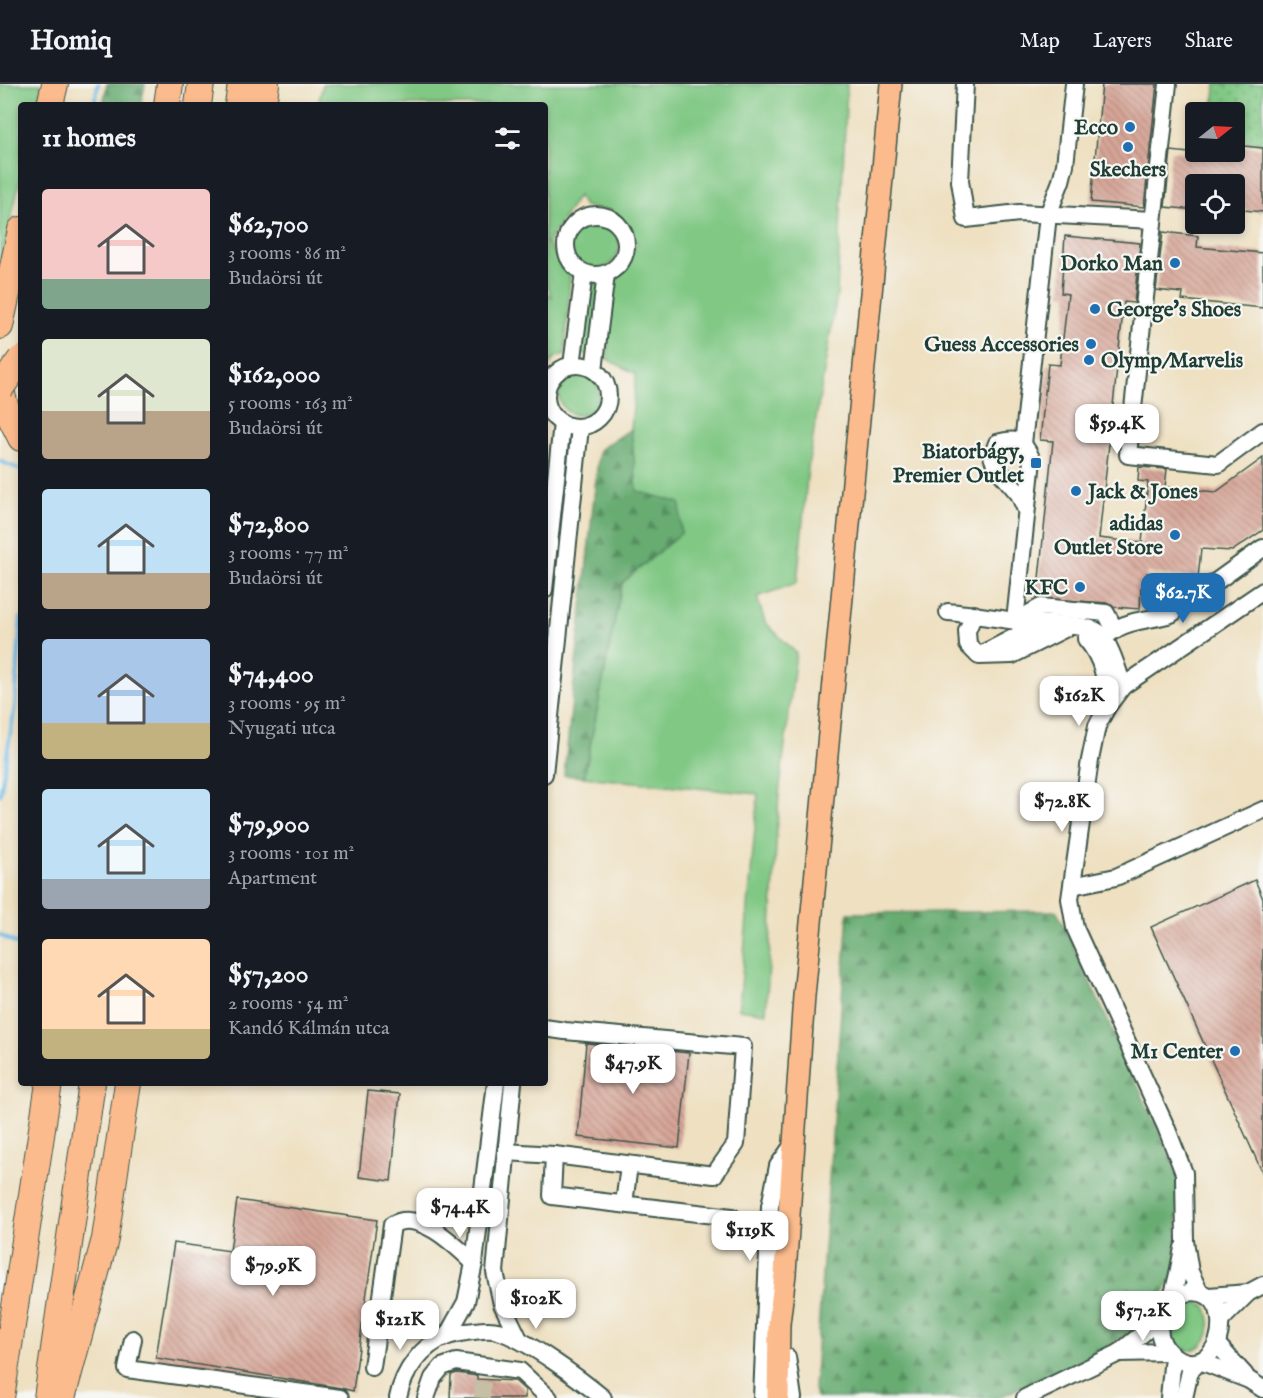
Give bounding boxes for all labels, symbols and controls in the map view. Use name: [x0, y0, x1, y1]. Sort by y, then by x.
text: Homiq: [30, 24, 112, 59]
text: Map: [1020, 28, 1060, 55]
text: Layers: [1093, 28, 1152, 55]
text: Share: [1185, 28, 1233, 55]
north arrow: [1185, 102, 1245, 162]
map controls: [1185, 102, 1245, 234]
place label: Ecco: [1074, 115, 1119, 142]
marker: Ecco: [1123, 120, 1137, 134]
text: 11 homes: [42, 122, 136, 155]
icon: filters: [491, 122, 524, 155]
marker: Skechers: [1121, 140, 1135, 154]
place label: Skechers: [1090, 157, 1166, 184]
button: locate: [1185, 174, 1245, 234]
text: $62,700: [228, 208, 309, 241]
icon: home: [90, 213, 162, 285]
text: 3 rooms · 86 m²: [228, 241, 346, 266]
place label: Dorko Man: [1060, 251, 1163, 278]
marker: Dorko Man: [1168, 256, 1182, 270]
text: Budaörsi út: [228, 266, 323, 291]
place label: George's Shoes: [1107, 297, 1241, 324]
marker: George's Shoes: [1088, 302, 1102, 316]
place label: Guess Accessories: [924, 332, 1079, 359]
marker: Guess Accessories: [1084, 337, 1098, 351]
place label: Olymp/Marvelis: [1101, 348, 1243, 375]
marker: Olymp/Marvelis: [1082, 353, 1096, 367]
text: $162,000: [228, 358, 321, 391]
icon: home: [90, 363, 162, 435]
text: 5 rooms · 163 m²: [228, 391, 353, 416]
pin: $59.4K: [1068, 404, 1166, 455]
text: $59.4K: [1089, 411, 1145, 436]
text: Budaörsi út: [228, 416, 323, 441]
place label: Biatorbágy, Premier Outlet: [893, 439, 1025, 490]
marker: Biatorbágy, Premier Outlet: [1029, 456, 1043, 470]
place label: Jack & Jones: [1085, 479, 1198, 506]
marker: Jack & Jones: [1069, 484, 1083, 498]
text: $72,800: [228, 508, 309, 541]
place label: adidas Outlet Store: [1054, 511, 1163, 562]
icon: home: [90, 513, 162, 585]
marker: adidas Outlet Store: [1168, 528, 1182, 542]
text: 3 rooms · 77 m²: [228, 541, 348, 566]
text: Budaörsi út: [228, 566, 323, 591]
pin: $62.7K: [1134, 573, 1232, 624]
place label: KFC: [1024, 575, 1068, 602]
marker: KFC: [1073, 580, 1087, 594]
text: $62.7K: [1155, 580, 1211, 605]
text: $74,400: [228, 658, 314, 691]
icon: home: [90, 663, 162, 735]
pin: $162K: [1037, 676, 1121, 727]
text: $162K: [1054, 683, 1104, 708]
text: 3 rooms · 95 m²: [228, 691, 346, 716]
text: Nyugati utca: [228, 716, 336, 741]
pin: $72.8K: [1013, 782, 1111, 833]
text: $72.8K: [1034, 789, 1090, 814]
text: $79,900: [228, 808, 310, 841]
icon: home: [90, 813, 162, 885]
text: 3 rooms · 101 m²: [228, 841, 354, 866]
text: Apartment: [228, 866, 317, 891]
text: $57,200: [228, 958, 309, 991]
icon: home: [90, 963, 162, 1035]
text: 2 rooms · 54 m²: [228, 991, 349, 1016]
text: Kandó Kálmán utca: [228, 1016, 390, 1041]
place label: M1 Center: [1131, 1039, 1223, 1066]
pin: $47.9K: [584, 1044, 682, 1095]
marker: M1 Center: [1228, 1044, 1242, 1058]
text: $47.9K: [604, 1051, 662, 1076]
pin: $74.4K: [411, 1188, 509, 1239]
text: $74.4K: [430, 1195, 490, 1220]
pin: $119K: [708, 1211, 792, 1262]
text: $119K: [725, 1218, 775, 1243]
pin: $79.9K: [224, 1246, 322, 1297]
text: $79.9K: [245, 1253, 301, 1278]
pin: $102K: [494, 1279, 578, 1330]
text: $102K: [510, 1286, 562, 1311]
pin: $57.2K: [1094, 1291, 1192, 1342]
text: $57.2K: [1115, 1298, 1171, 1323]
pin: $121K: [358, 1300, 442, 1351]
text: $121K: [375, 1307, 425, 1332]

